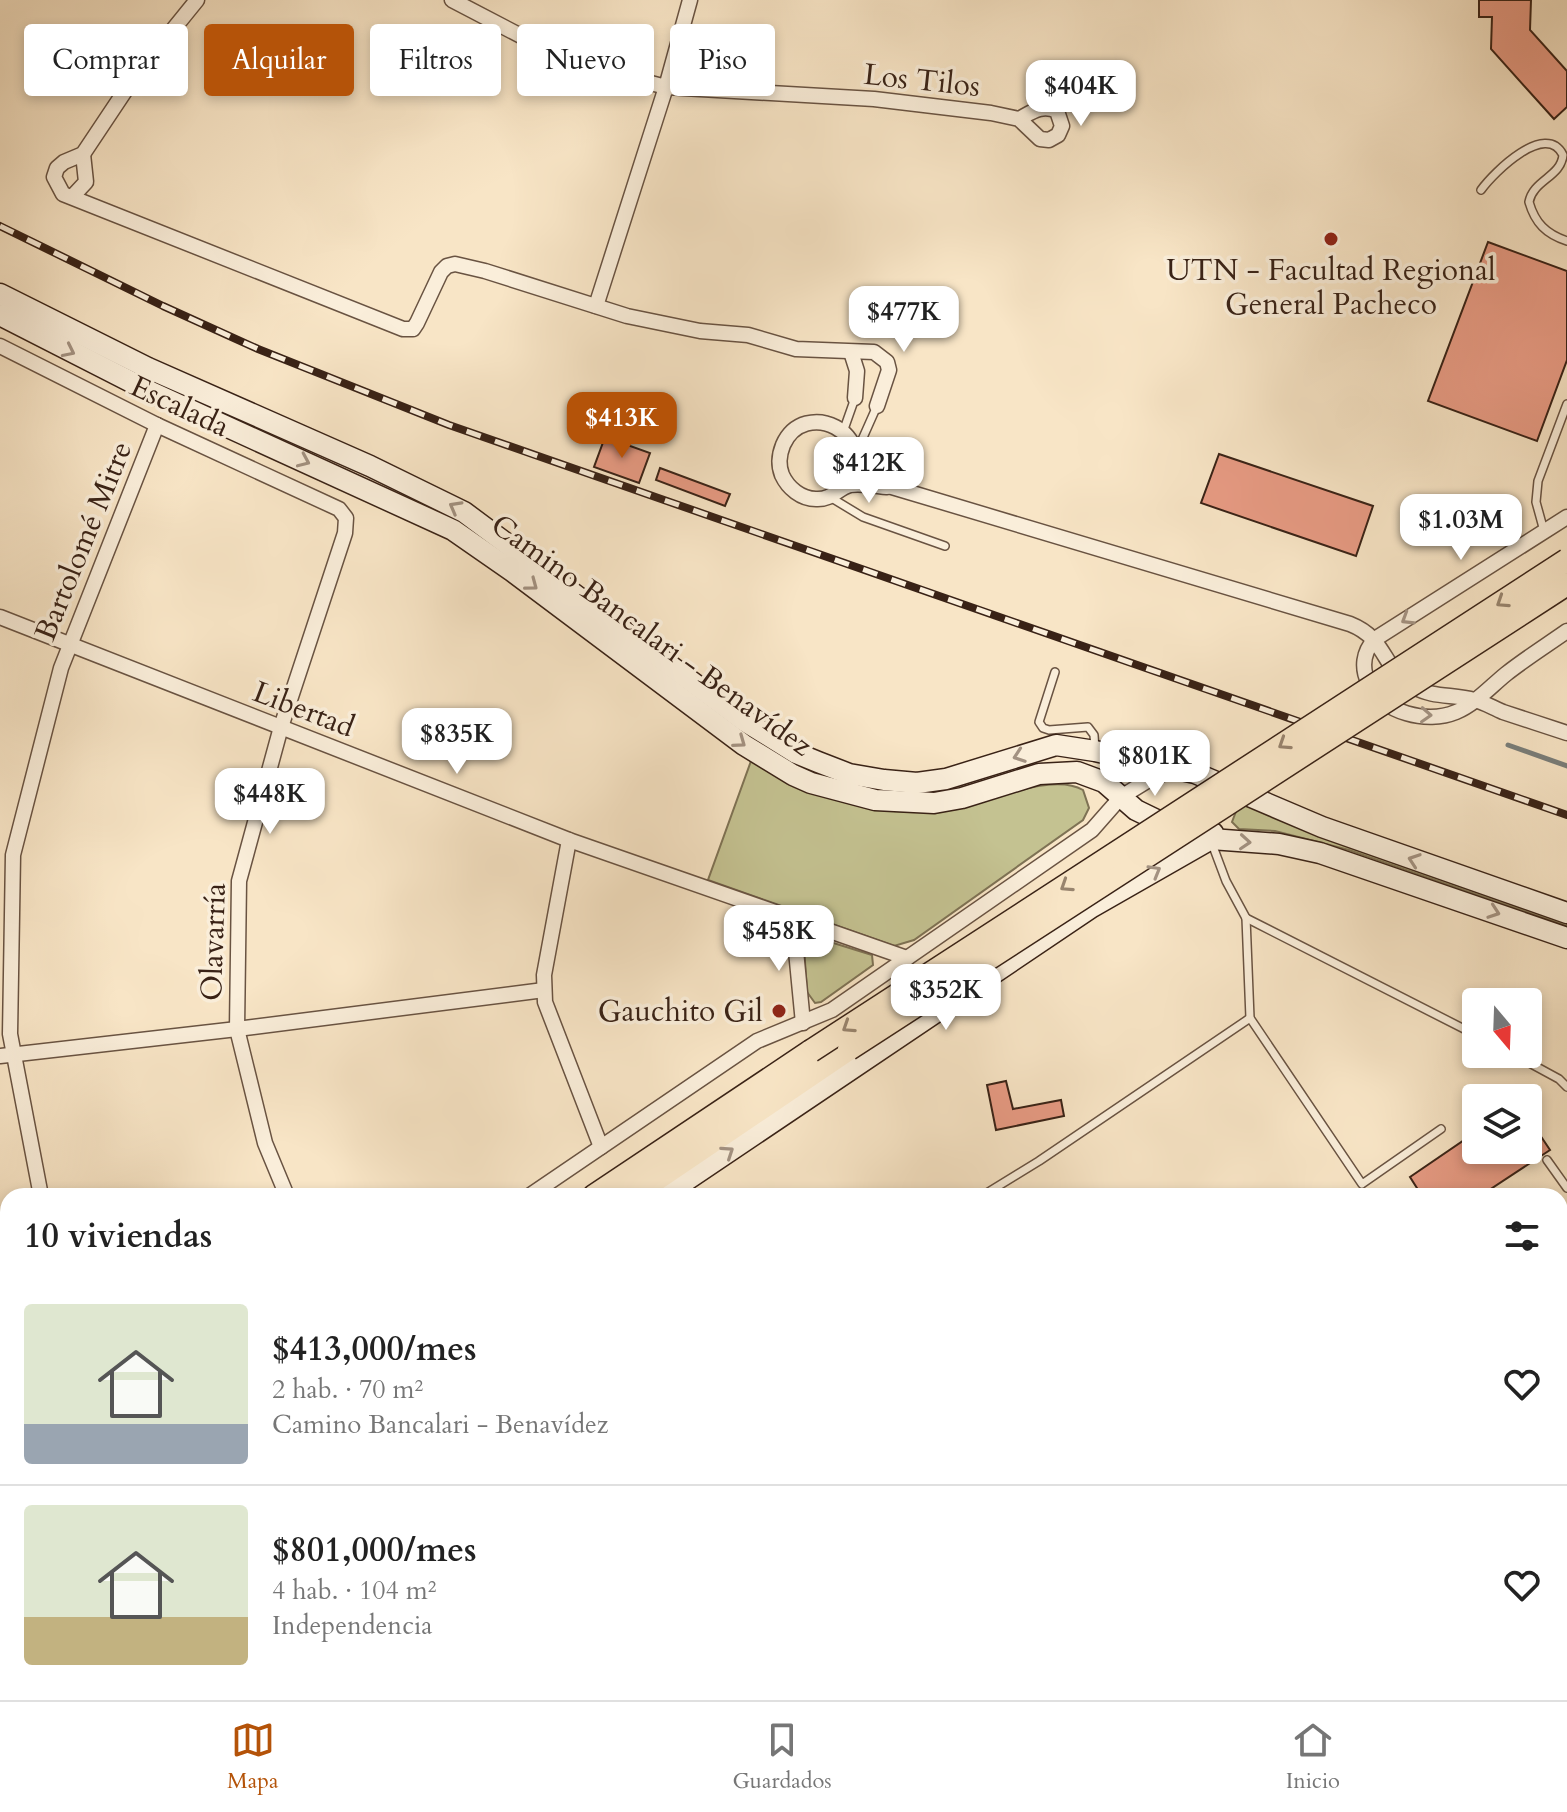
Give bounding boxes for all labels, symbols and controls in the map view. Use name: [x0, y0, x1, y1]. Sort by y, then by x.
chip: Comprar: [24, 24, 188, 96]
chip: Alquilar: [204, 24, 354, 96]
chip: Filtros: [370, 24, 501, 96]
chip: Nuevo: [517, 24, 654, 96]
chip: Piso: [670, 24, 775, 96]
street label: Los Tilos: [862, 54, 982, 107]
pin: $404K: [1025, 60, 1137, 128]
text: $404K: [1044, 68, 1118, 103]
marker: UTN - Facultad Regional General Pacheco: [1322, 230, 1340, 248]
place label: UTN - Facultad Regional General Pacheco: [1166, 250, 1496, 325]
pin: $477K: [848, 286, 960, 354]
text: $477K: [867, 294, 941, 329]
one-way arrow: [60, 342, 75, 357]
street label: Escalada: [124, 366, 236, 447]
pin: $413K: [566, 392, 678, 460]
text: $413K: [585, 400, 659, 435]
street label: Bartolomé Mitre: [25, 435, 142, 647]
pin: $412K: [813, 437, 925, 505]
text: $412K: [832, 445, 906, 480]
one-way arrow: [296, 452, 311, 468]
pin: $1.03M: [1396, 494, 1526, 562]
one-way arrow: [449, 501, 464, 517]
text: $1.03M: [1418, 502, 1504, 537]
street label: Camino Bancalari - Benavídez: [483, 505, 821, 766]
one-way arrow: [523, 576, 538, 590]
one-way arrow: [1496, 593, 1510, 608]
one-way arrow: [1401, 609, 1416, 624]
street label: Libertad: [247, 671, 361, 748]
one-way arrow: [1420, 706, 1433, 723]
pin: $835K: [401, 708, 513, 776]
text: $835K: [420, 716, 494, 751]
pin: $801K: [1099, 730, 1211, 798]
one-way arrow: [731, 732, 745, 747]
one-way arrow: [1278, 734, 1292, 749]
text: $801K: [1118, 738, 1192, 773]
one-way arrow: [1012, 747, 1026, 763]
pin: $448K: [214, 768, 326, 836]
text: $448K: [233, 776, 307, 811]
one-way arrow: [1239, 833, 1252, 850]
one-way arrow: [1408, 853, 1422, 869]
one-way arrow: [1146, 865, 1161, 881]
one-way arrow: [1060, 876, 1074, 891]
street label: Olavarría: [191, 882, 236, 1002]
one-way arrow: [1486, 903, 1500, 919]
pin: $458K: [723, 905, 835, 973]
text: $458K: [742, 913, 816, 948]
pin: $352K: [890, 964, 1002, 1032]
text: $352K: [909, 972, 983, 1007]
north arrow: [1462, 988, 1542, 1068]
map controls: [1462, 988, 1542, 1164]
place label: Gauchito Gil: [598, 991, 763, 1032]
marker: Gauchito Gil: [770, 1002, 788, 1020]
one-way arrow: [842, 1018, 856, 1033]
button: layers: [1462, 1084, 1542, 1164]
one-way arrow: [719, 1147, 734, 1162]
text: 10 viviendas: [24, 1213, 212, 1259]
icon: filters: [1500, 1214, 1544, 1258]
text: $413,000/mes: [272, 1326, 477, 1372]
icon: home: [88, 1336, 184, 1432]
icon: heart: [1500, 1362, 1544, 1406]
text: 2 hab. · 70 m²: [272, 1372, 423, 1407]
text: Camino Bancalari - Benavídez: [272, 1407, 608, 1442]
text: $801,000/mes: [272, 1527, 477, 1573]
icon: home: [88, 1537, 184, 1633]
icon: heart: [1500, 1563, 1544, 1607]
text: 4 hab. · 104 m²: [272, 1573, 437, 1608]
text: Independencia: [272, 1608, 433, 1643]
tab: Mapa: [227, 1718, 278, 1796]
tab: Guardados: [732, 1718, 832, 1796]
tab: Inicio: [1286, 1718, 1340, 1796]

